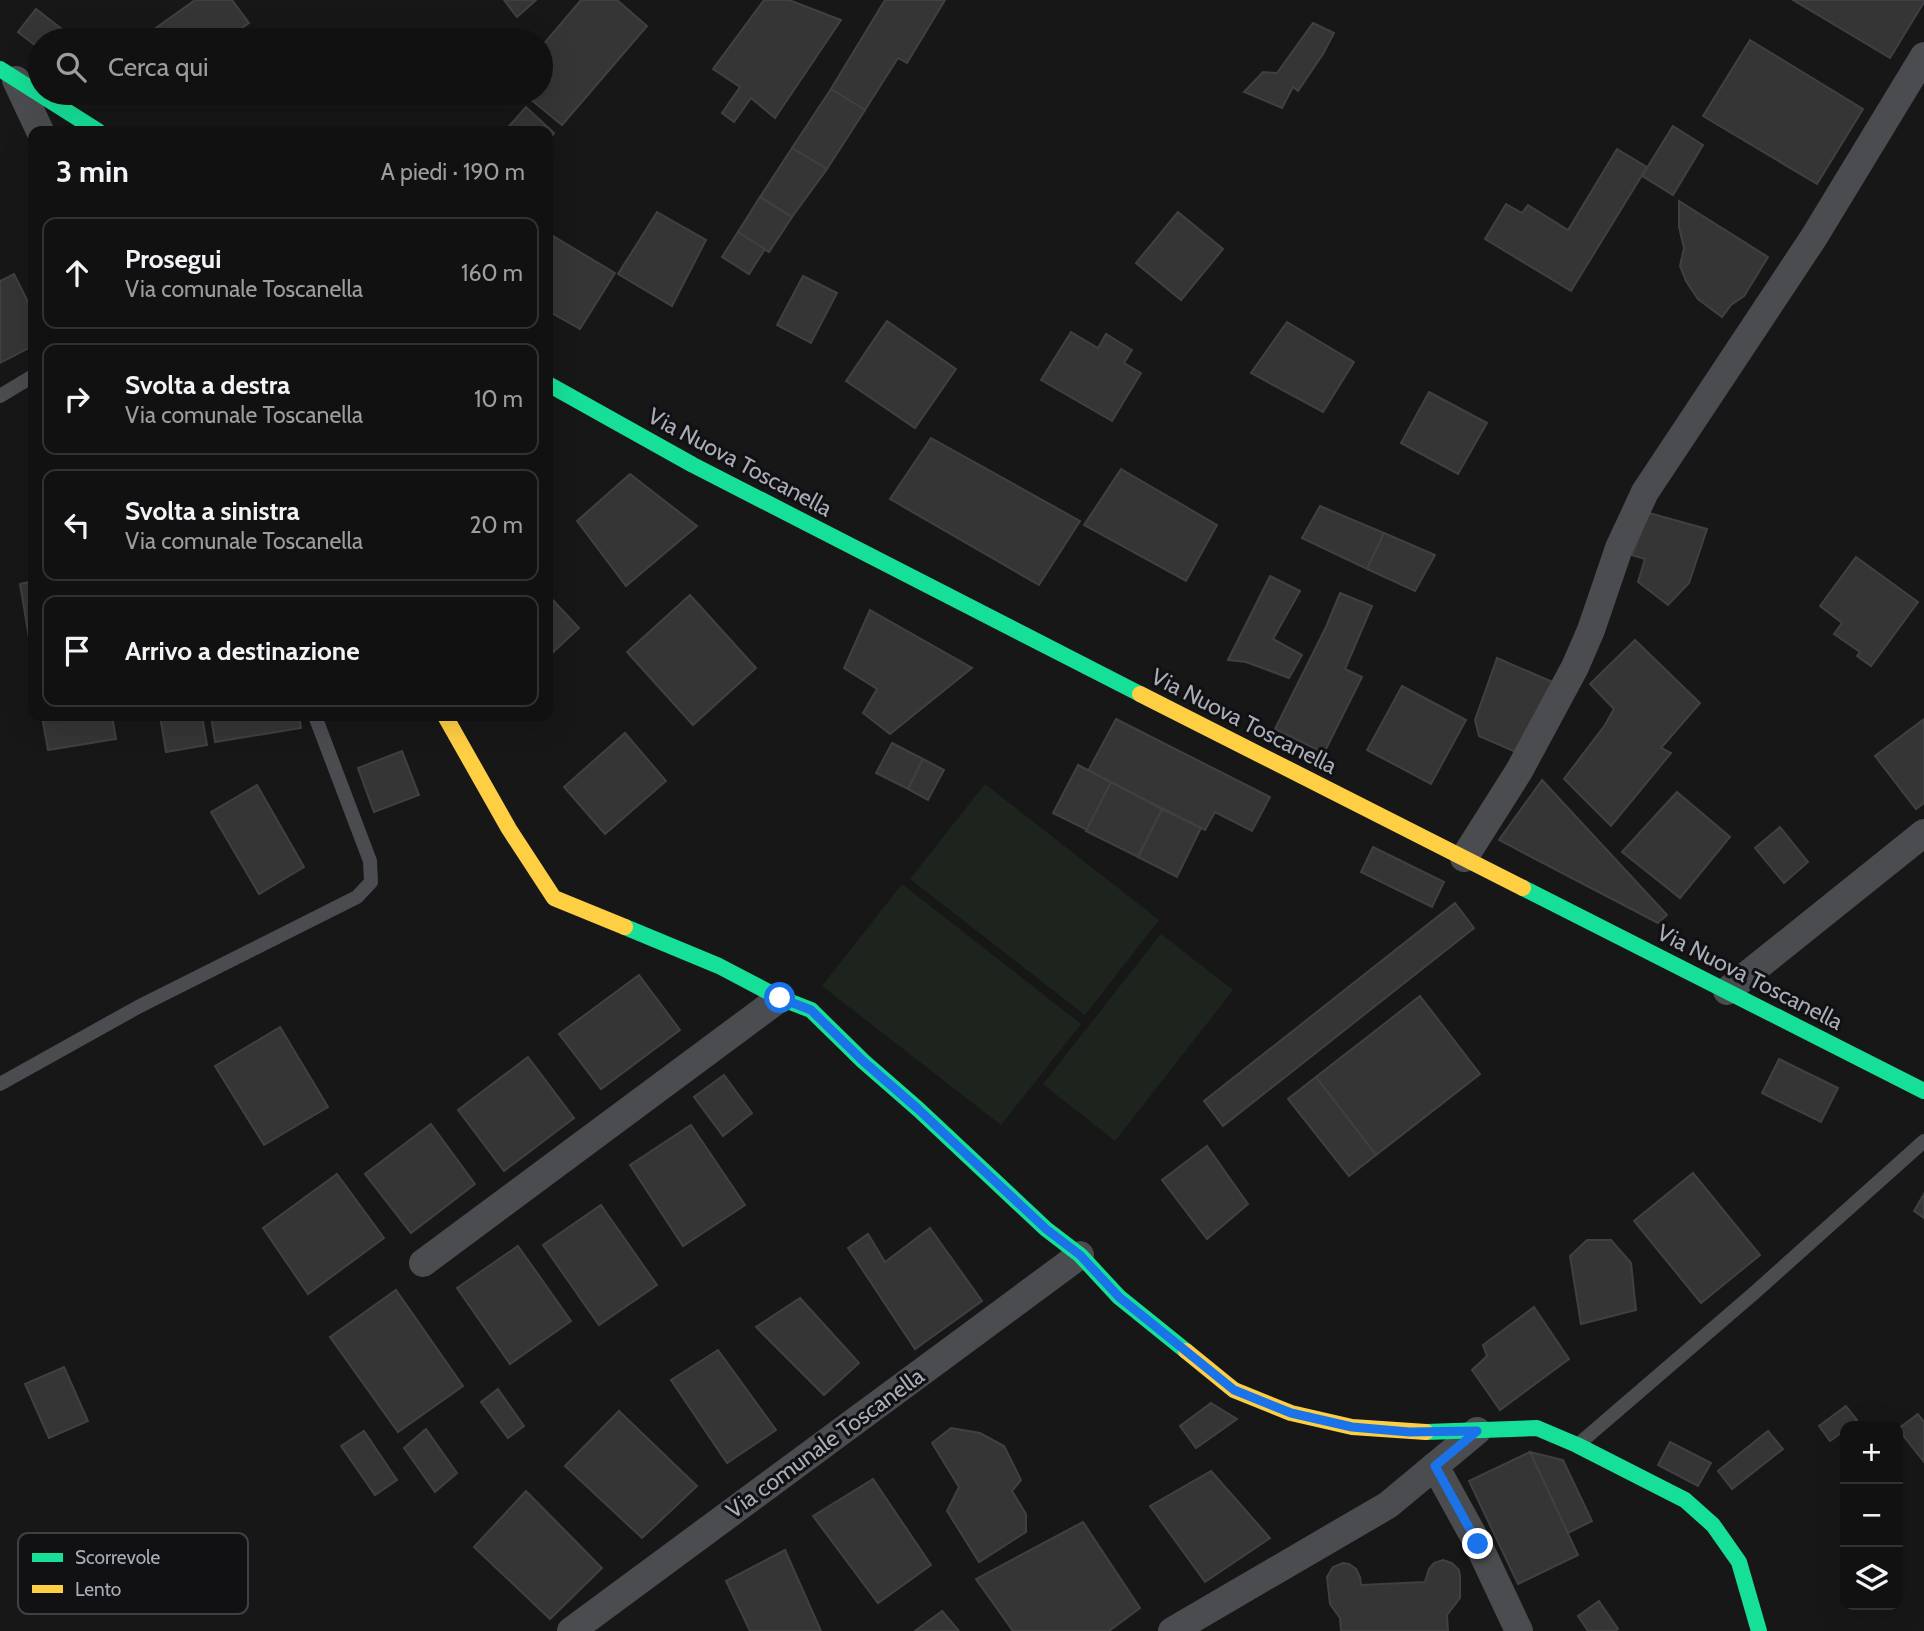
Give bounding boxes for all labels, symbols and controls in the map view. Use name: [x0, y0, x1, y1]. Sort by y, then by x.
search box: [28, 28, 553, 105]
icon: search: [52, 48, 90, 86]
text: Cerca qui: [108, 51, 209, 83]
text: 3 min: [56, 153, 129, 190]
text: A piedi · 190 m: [381, 158, 525, 186]
text: Prosegui: [125, 243, 221, 275]
icon: ahead: [58, 254, 96, 292]
text: 160 m: [461, 259, 523, 287]
text: Via comunale Toscanella: [125, 275, 363, 303]
text: Svolta a destra: [125, 369, 290, 401]
icon: right: [58, 380, 96, 418]
text: 10 m: [474, 385, 523, 413]
text: Via comunale Toscanella: [125, 401, 363, 429]
street label: Via Nuova Toscanella: [643, 402, 837, 522]
text: Svolta a sinistra: [125, 495, 300, 527]
icon: left: [58, 506, 96, 544]
text: 20 m: [470, 511, 523, 539]
text: Via comunale Toscanella: [125, 527, 363, 555]
icon: arrive: [58, 632, 96, 670]
text: Arrivo a destinazione: [125, 635, 360, 667]
street label: Via Nuova Toscanella: [1146, 662, 1342, 780]
street label: Via Nuova Toscanella: [1652, 918, 1848, 1036]
route start: [764, 982, 795, 1013]
street label: Via comunale Toscanella: [720, 1362, 930, 1524]
map controls: [1840, 1421, 1903, 1610]
button: +: [1840, 1421, 1903, 1484]
button: −: [1840, 1484, 1903, 1547]
route end: [1462, 1528, 1493, 1559]
legend: [18, 1533, 248, 1614]
text: Scorrevole: [75, 1546, 160, 1569]
button: layers: [1840, 1547, 1903, 1610]
text: Lento: [75, 1578, 121, 1601]

